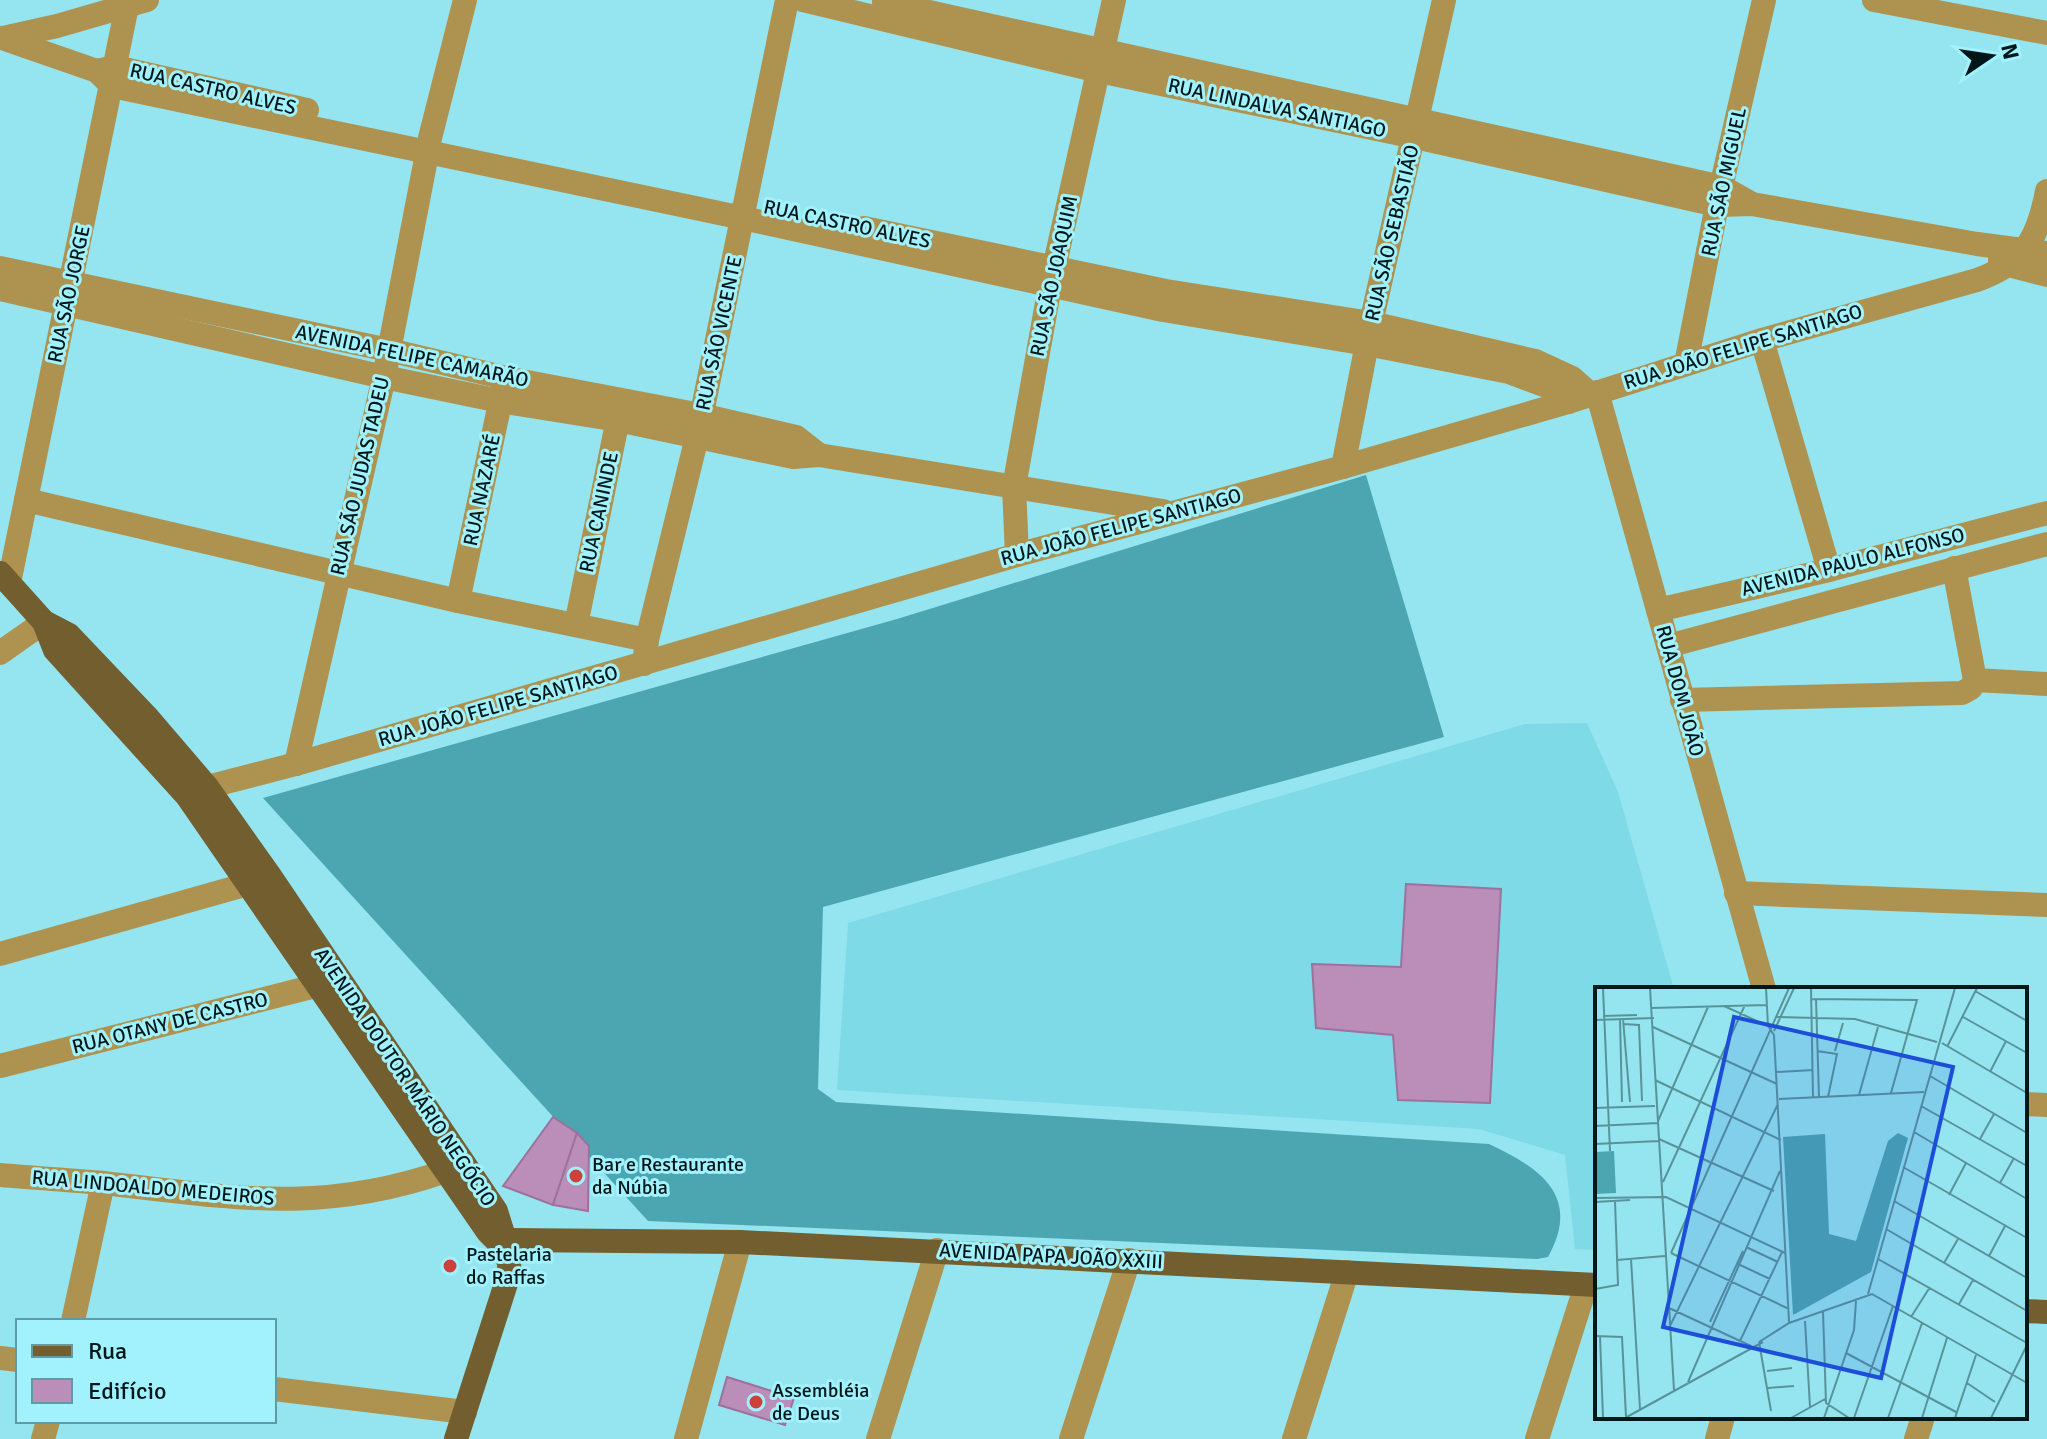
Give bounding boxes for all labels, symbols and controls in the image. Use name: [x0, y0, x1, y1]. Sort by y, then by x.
north arrow: [1951, 16, 2031, 96]
text: N: [1995, 41, 2025, 62]
street label: RUA CASTRO ALVES: [127, 58, 299, 120]
street label: RUA LINDALVA SANTIAGO: [1166, 73, 1388, 143]
street label: RUA SÃO MIGUEL: [1696, 105, 1752, 259]
street label: RUA SÃO SEBASTIÃO: [1360, 142, 1424, 324]
street label: RUA SÃO JOAQUIM: [1025, 193, 1083, 359]
street label: RUA CASTRO ALVES: [761, 194, 933, 254]
street label: RUA SÃO JORGE: [42, 223, 96, 365]
street label: RUA SÃO VICENTE: [690, 253, 748, 413]
street label: RUA JOÃO FELIPE SANTIAGO: [1621, 299, 1865, 395]
street label: AVENIDA FELIPE CAMARÃO: [293, 319, 531, 393]
street label: RUA SÃO JUDAS TADEU: [325, 374, 395, 578]
street label: RUA NAZARÉ: [458, 432, 506, 548]
street label: RUA CANINDE: [574, 449, 624, 575]
street label: RUA JOÃO FELIPE SANTIAGO: [998, 483, 1244, 571]
street label: AVENIDA PAULO ALFONSO: [1739, 522, 1967, 602]
street label: RUA DOM JOÃO: [1650, 623, 1710, 759]
street label: RUA JOÃO FELIPE SANTIAGO: [375, 660, 621, 752]
street label: AVENIDA DOUTOR MÁRIO NEGÓCIO: [309, 943, 501, 1211]
street label: RUA OTANY DE CASTRO: [69, 987, 271, 1059]
inset map: [1595, 987, 2027, 1419]
place label: Bar e Restaurante da Núbia: [592, 1152, 744, 1200]
street label: RUA LINDOALDO MEDEIROS: [31, 1165, 275, 1211]
marker: Bar e Restaurante da Núbia: [567, 1167, 585, 1185]
street label: AVENIDA PAPA JOÃO XXIII: [938, 1238, 1164, 1274]
place label: Pastelaria do Raffas: [466, 1242, 552, 1290]
marker: Pastelaria do Raffas: [441, 1257, 459, 1275]
legend: [16, 1319, 276, 1423]
text: Rua: [88, 1336, 127, 1366]
text: Edifício: [88, 1376, 166, 1406]
place label: Assembléia de Deus: [772, 1378, 869, 1426]
marker: Assembléia de Deus: [747, 1393, 765, 1411]

